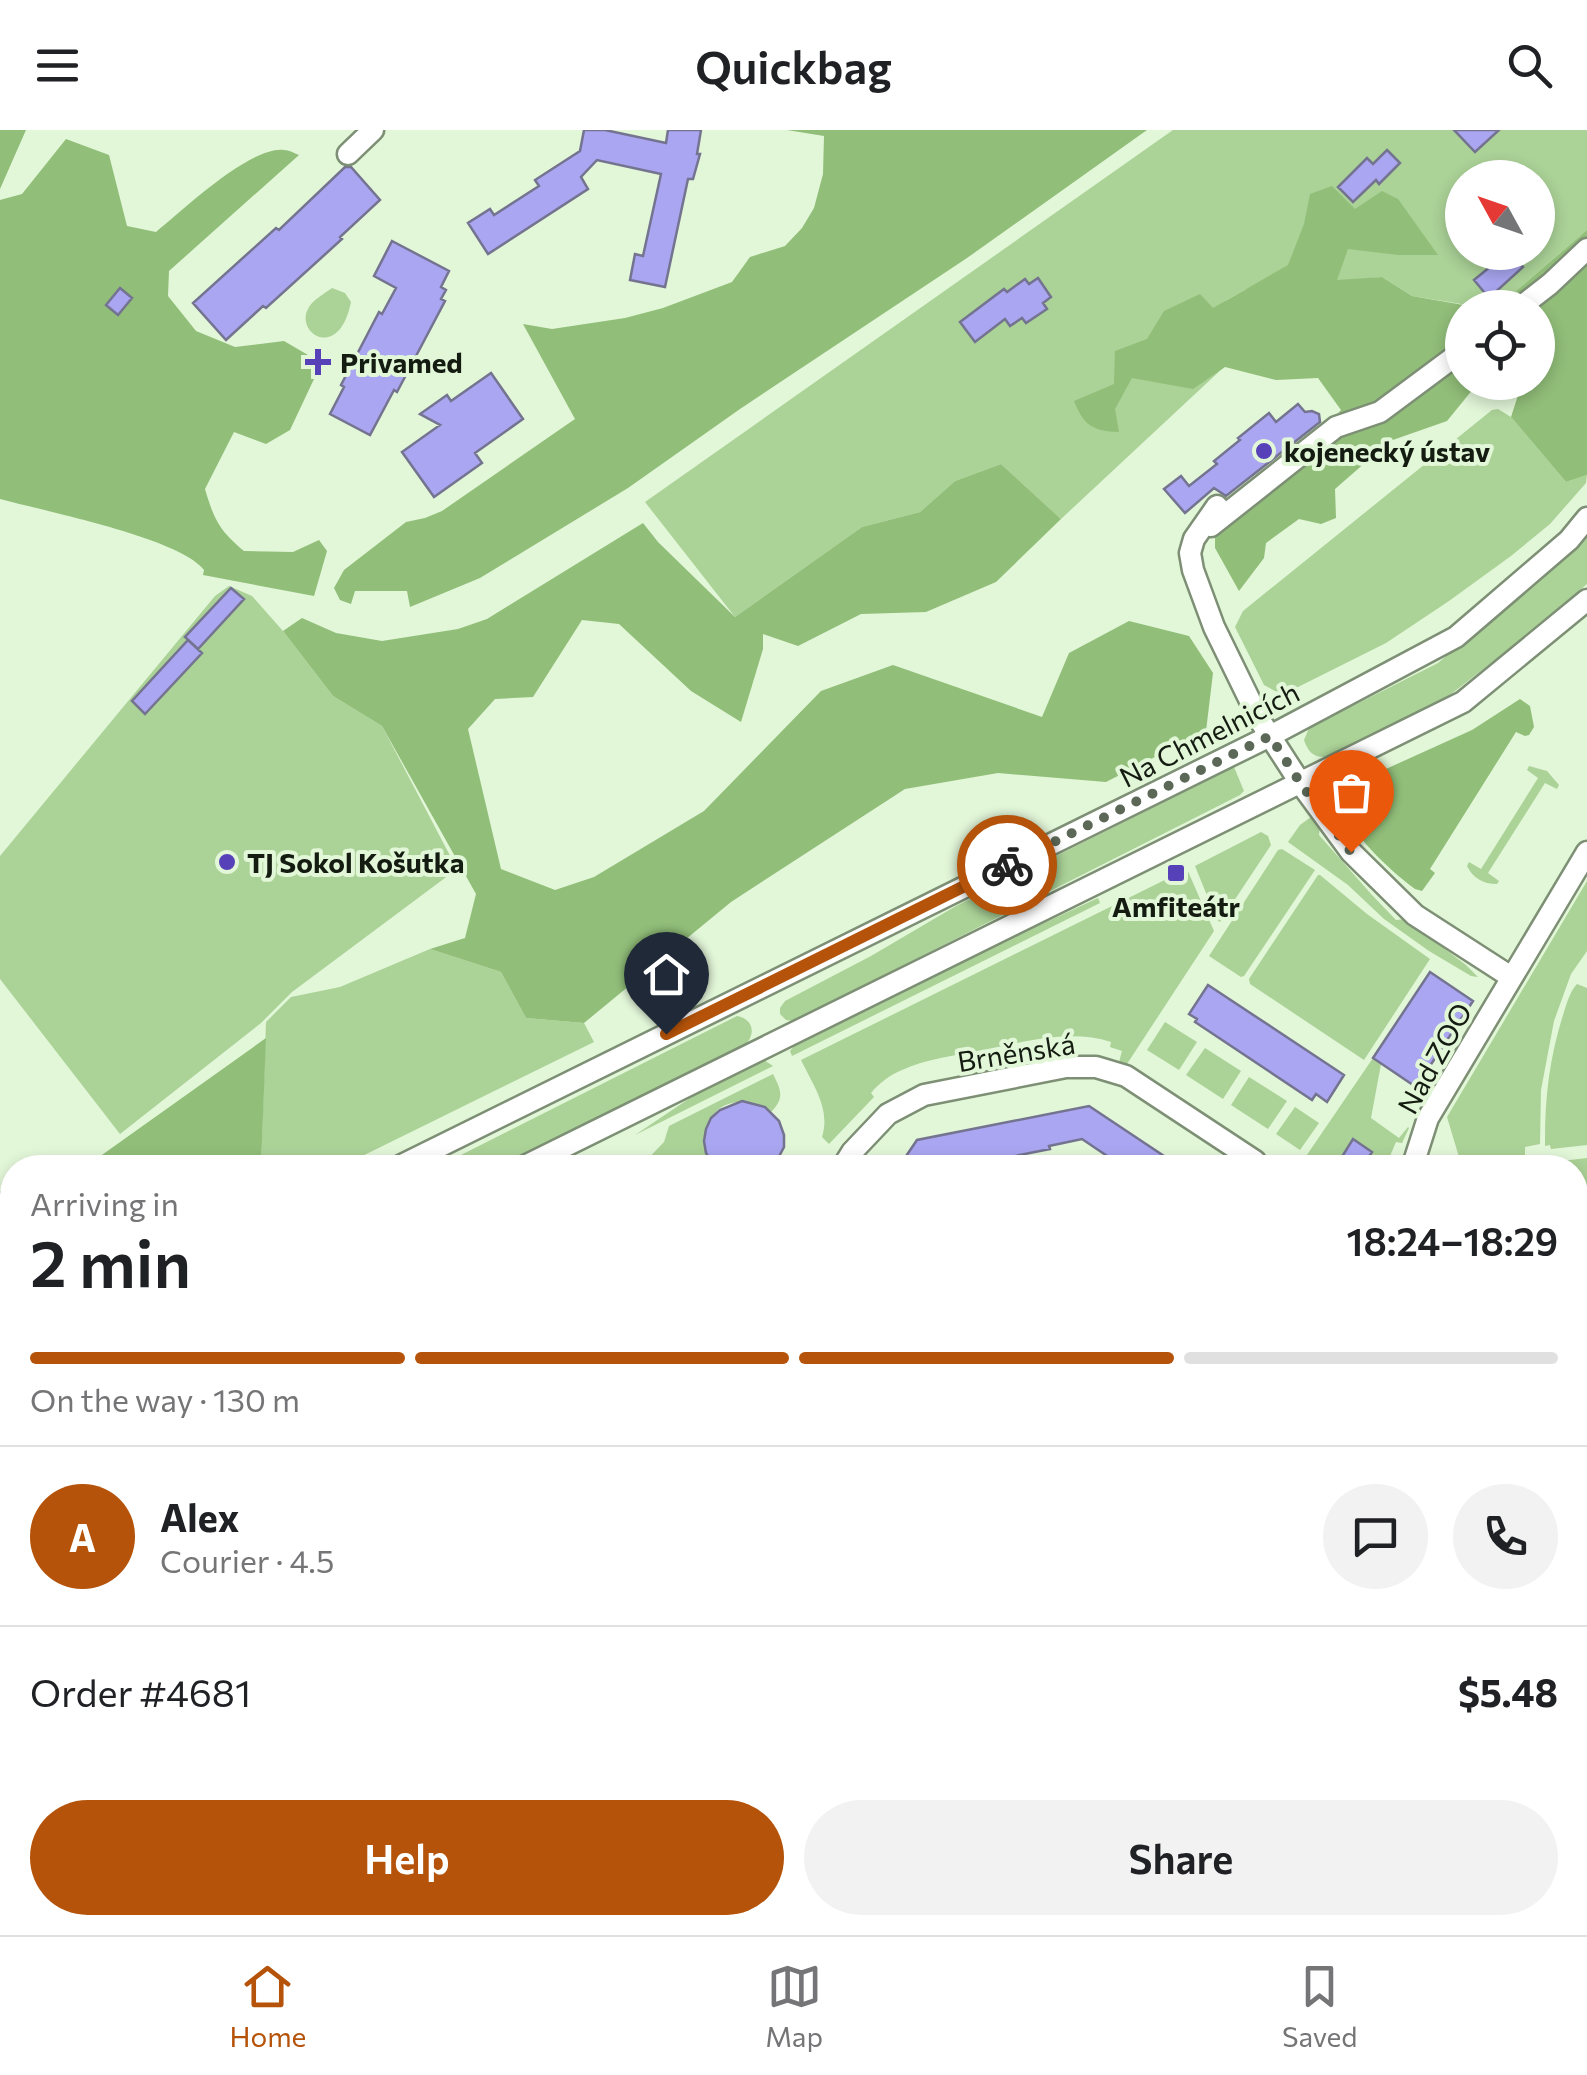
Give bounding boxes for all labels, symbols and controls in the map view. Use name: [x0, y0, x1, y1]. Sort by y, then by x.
icon: menu: [30, 38, 85, 93]
text: Quickbag: [695, 38, 892, 93]
icon: search: [1502, 38, 1557, 93]
north arrow: [1445, 160, 1555, 270]
map controls: [1445, 160, 1555, 400]
button: locate: [1445, 290, 1555, 400]
place label: Privamed: [340, 345, 463, 379]
marker: Privamed: [305, 349, 331, 375]
place label: kojenecký ústav: [1284, 434, 1490, 468]
marker: kojenecký ústav: [1253, 440, 1275, 462]
street label: Na Chmelnicích: [1114, 674, 1304, 794]
pin: [1309, 750, 1394, 853]
icon: bag: [1324, 765, 1379, 820]
courier: [957, 815, 1057, 915]
icon: bike: [980, 838, 1035, 893]
place label: TJ Sokol Košutka: [247, 845, 464, 879]
marker: TJ Sokol Košutka: [216, 851, 238, 873]
marker: Amfiteátr: [1165, 862, 1187, 884]
place label: Amfiteátr: [1112, 889, 1241, 923]
pin: [624, 932, 709, 1035]
icon: home: [639, 947, 694, 1002]
street label: Nad ZOO: [1390, 997, 1478, 1119]
street label: Brněnská: [955, 1026, 1077, 1078]
text: Arriving in: [30, 1183, 179, 1223]
text: 18:24–18:29: [1347, 1217, 1558, 1264]
text: 2 min: [30, 1221, 191, 1300]
text: On the way · 130 m: [30, 1379, 300, 1419]
button: chat: [1323, 1484, 1428, 1589]
button: phone: [1453, 1484, 1558, 1589]
text: Alex: [160, 1493, 239, 1540]
text: A: [69, 1513, 96, 1560]
text: Courier · 4.5: [160, 1540, 334, 1580]
text: Order #4681: [30, 1668, 251, 1715]
text: $5.48: [1458, 1668, 1558, 1715]
button: Help: [30, 1800, 784, 1915]
button: Share: [804, 1800, 1558, 1915]
tab: Home: [229, 1959, 306, 2053]
tab: Map: [765, 1959, 823, 2053]
tab: Saved: [1282, 1959, 1358, 2053]

